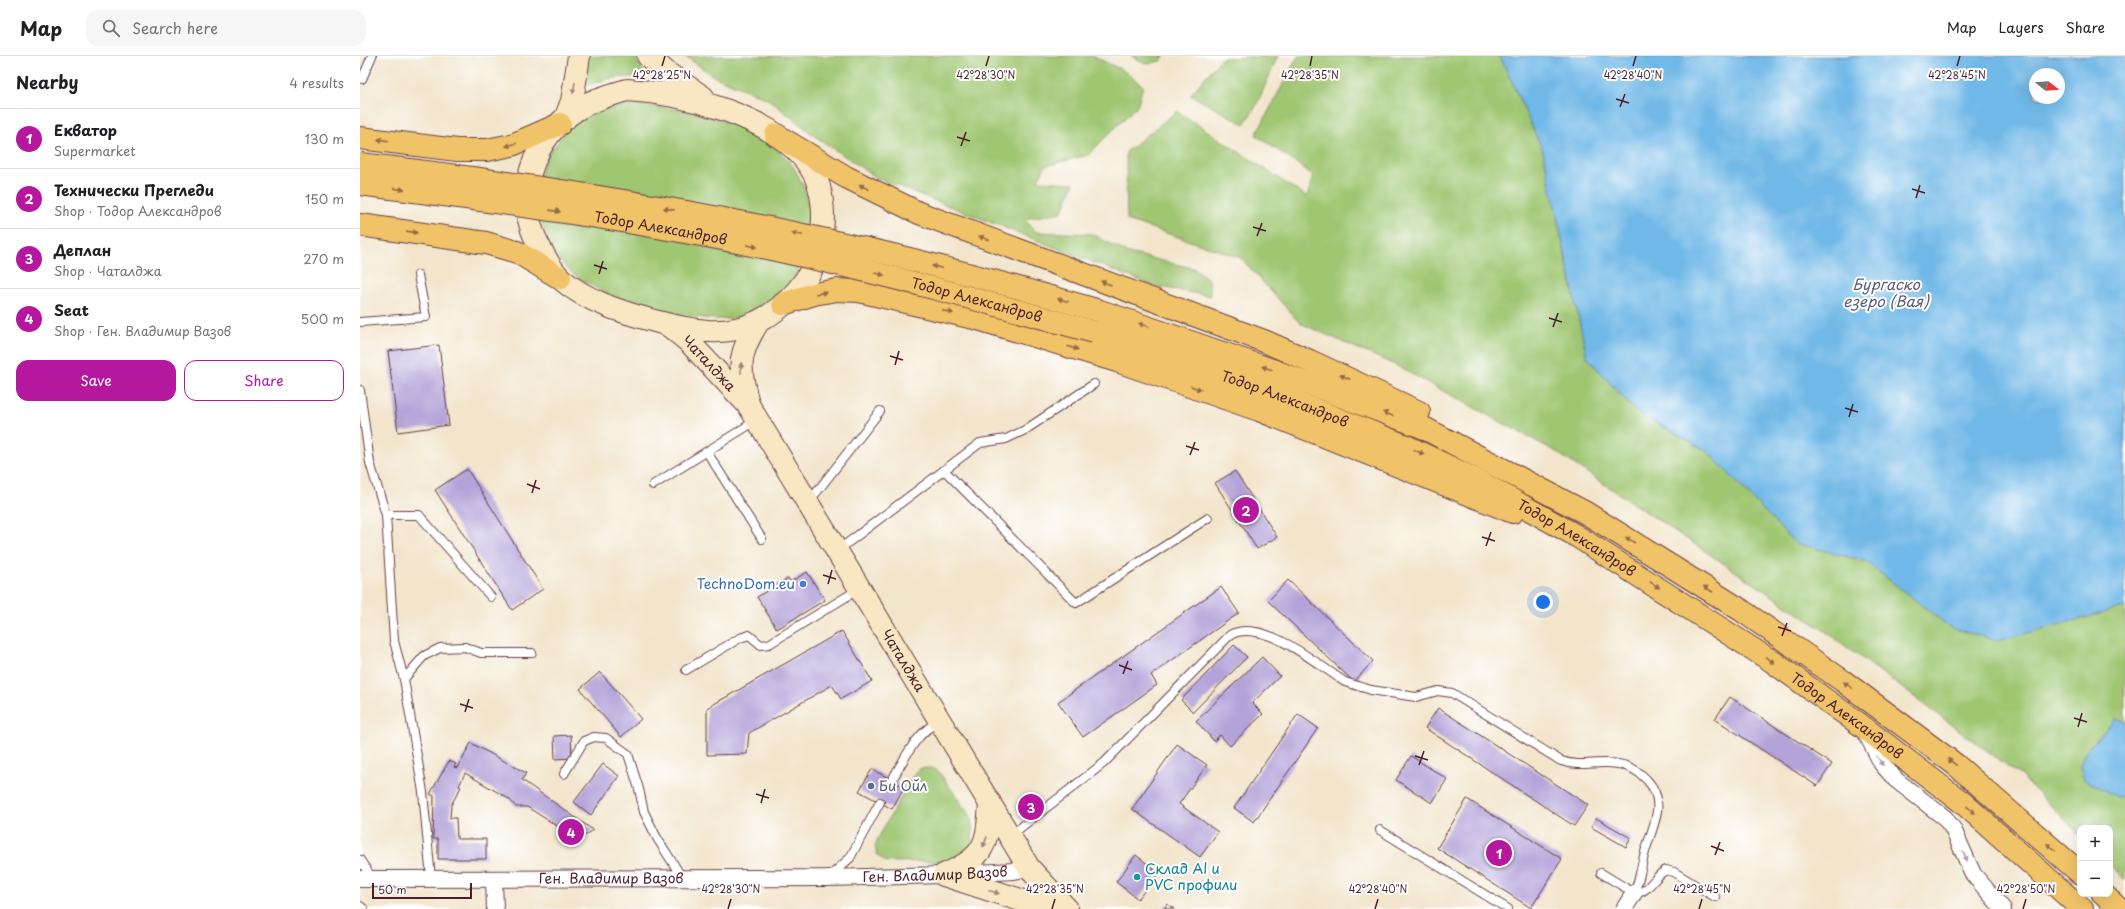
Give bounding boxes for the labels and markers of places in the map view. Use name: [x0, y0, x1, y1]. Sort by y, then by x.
pin: 2: [1233, 495, 1259, 525]
place label: TechnoDom.eu: [697, 573, 795, 594]
marker: TechnoDom.eu: [798, 579, 808, 589]
place label: Би Ойл: [879, 775, 927, 796]
marker: Би Ойл: [866, 781, 876, 791]
pin: 3: [1018, 792, 1044, 822]
pin: 4: [558, 817, 584, 847]
pin: 1: [1486, 838, 1512, 868]
place label: Склад Al и PVC профили: [1145, 858, 1237, 895]
marker: Склад Al и PVC профили: [1132, 872, 1142, 882]

